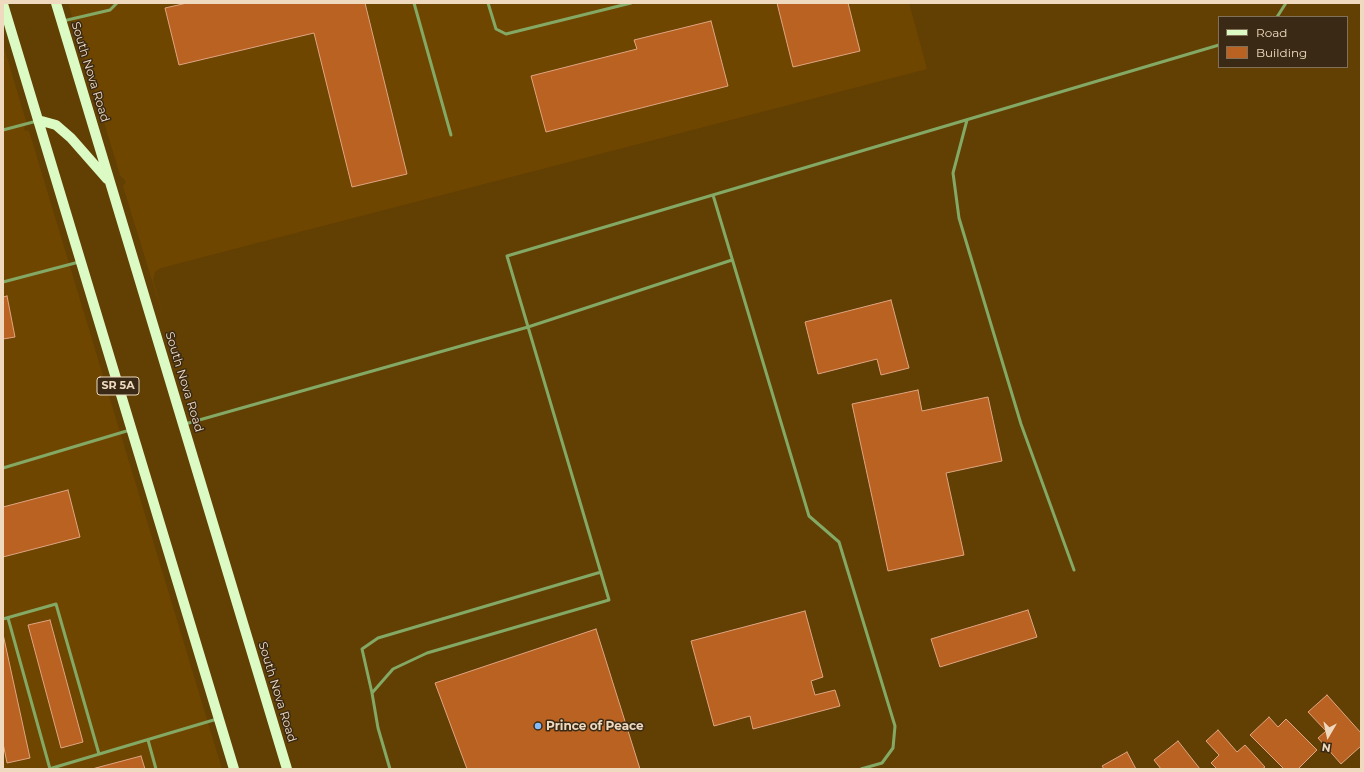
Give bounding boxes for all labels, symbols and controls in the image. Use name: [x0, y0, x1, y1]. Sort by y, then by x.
legend: [1218, 16, 1348, 68]
street label: South Nova Road: [68, 20, 112, 124]
text: Road: [1256, 25, 1287, 40]
text: Building: [1256, 45, 1307, 60]
street label: South Nova Road: [162, 330, 206, 434]
road number: SR 5A: [97, 377, 139, 395]
street label: South Nova Road: [255, 640, 299, 744]
north arrow: [1308, 716, 1348, 756]
place label: Prince of Peace: [546, 719, 644, 733]
marker: Prince of Peace: [533, 721, 543, 731]
text: N: [1321, 740, 1332, 755]

